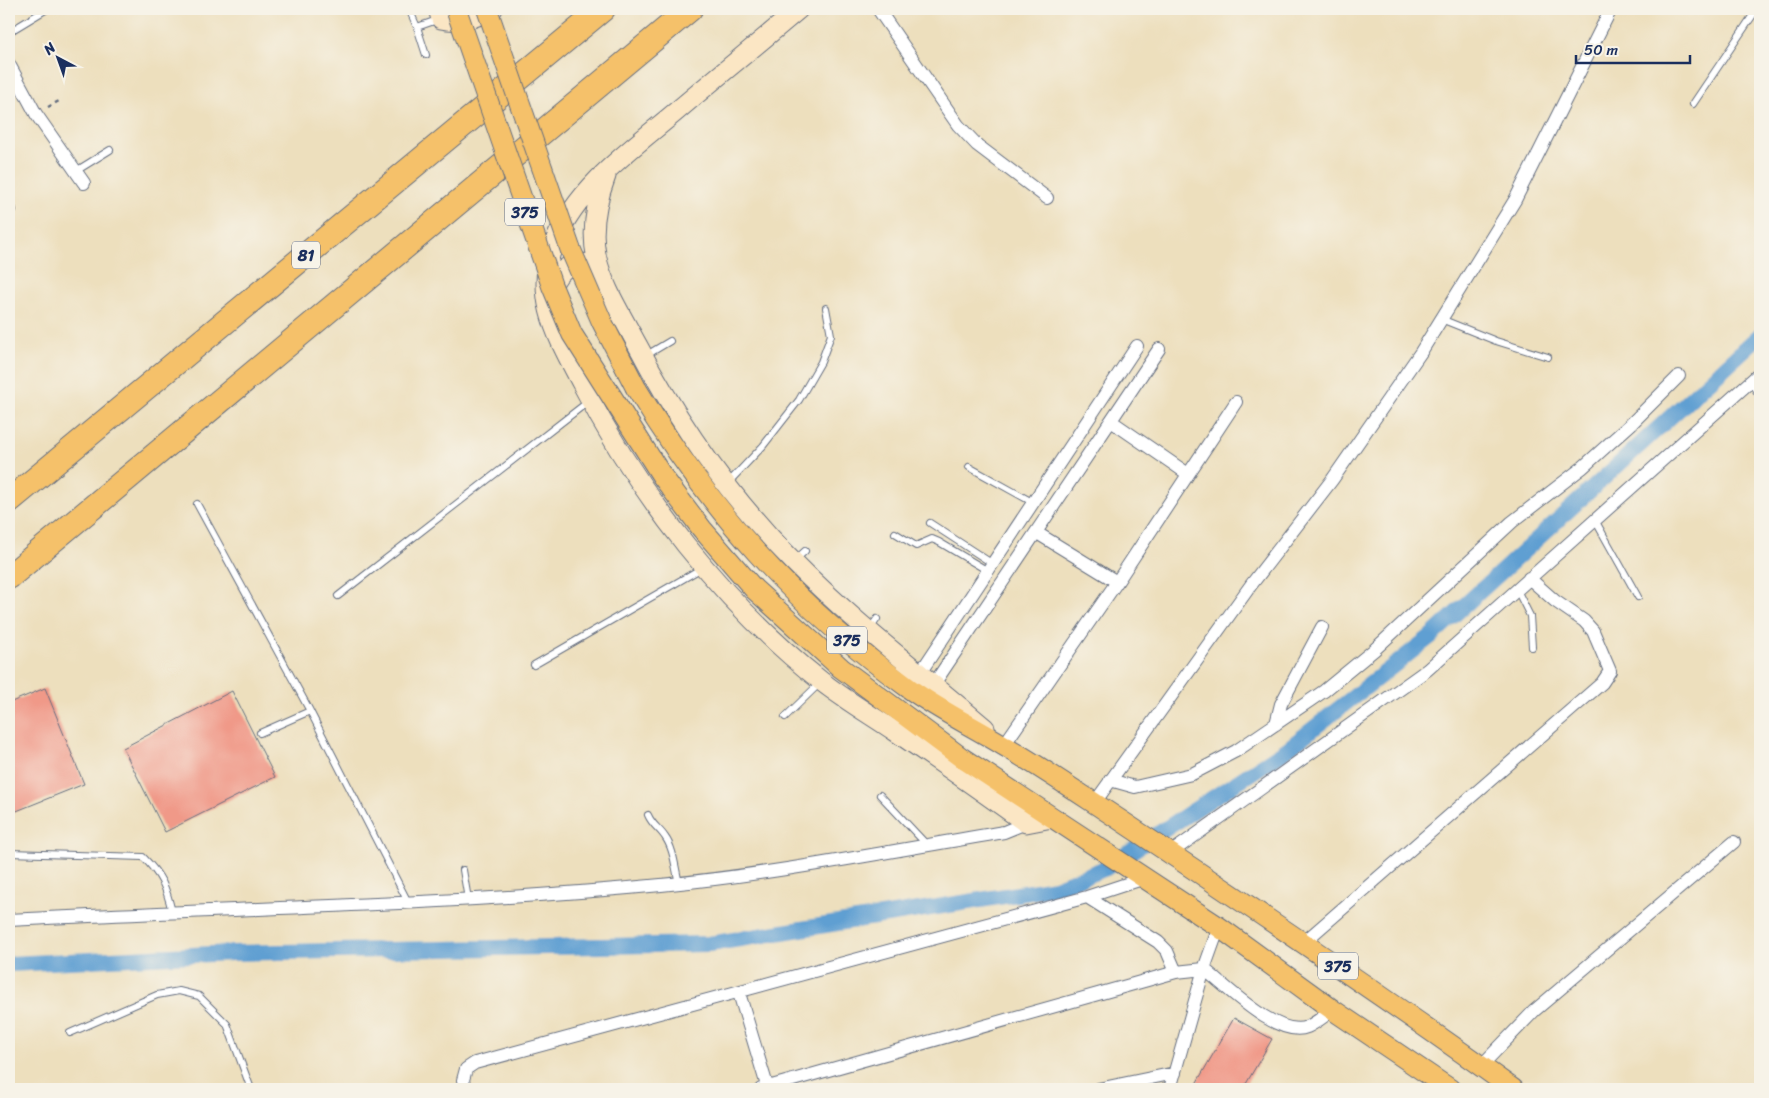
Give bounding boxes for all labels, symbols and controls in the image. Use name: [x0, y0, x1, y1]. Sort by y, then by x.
north arrow: [32, 32, 82, 82]
scale bar: [1576, 32, 1690, 64]
text: N: [37, 36, 62, 62]
text: 50 m: [1584, 37, 1619, 63]
road number: 375: [505, 198, 545, 226]
road number: 81: [292, 242, 320, 268]
road number: 375: [827, 626, 867, 654]
road number: 375: [1318, 952, 1358, 979]

